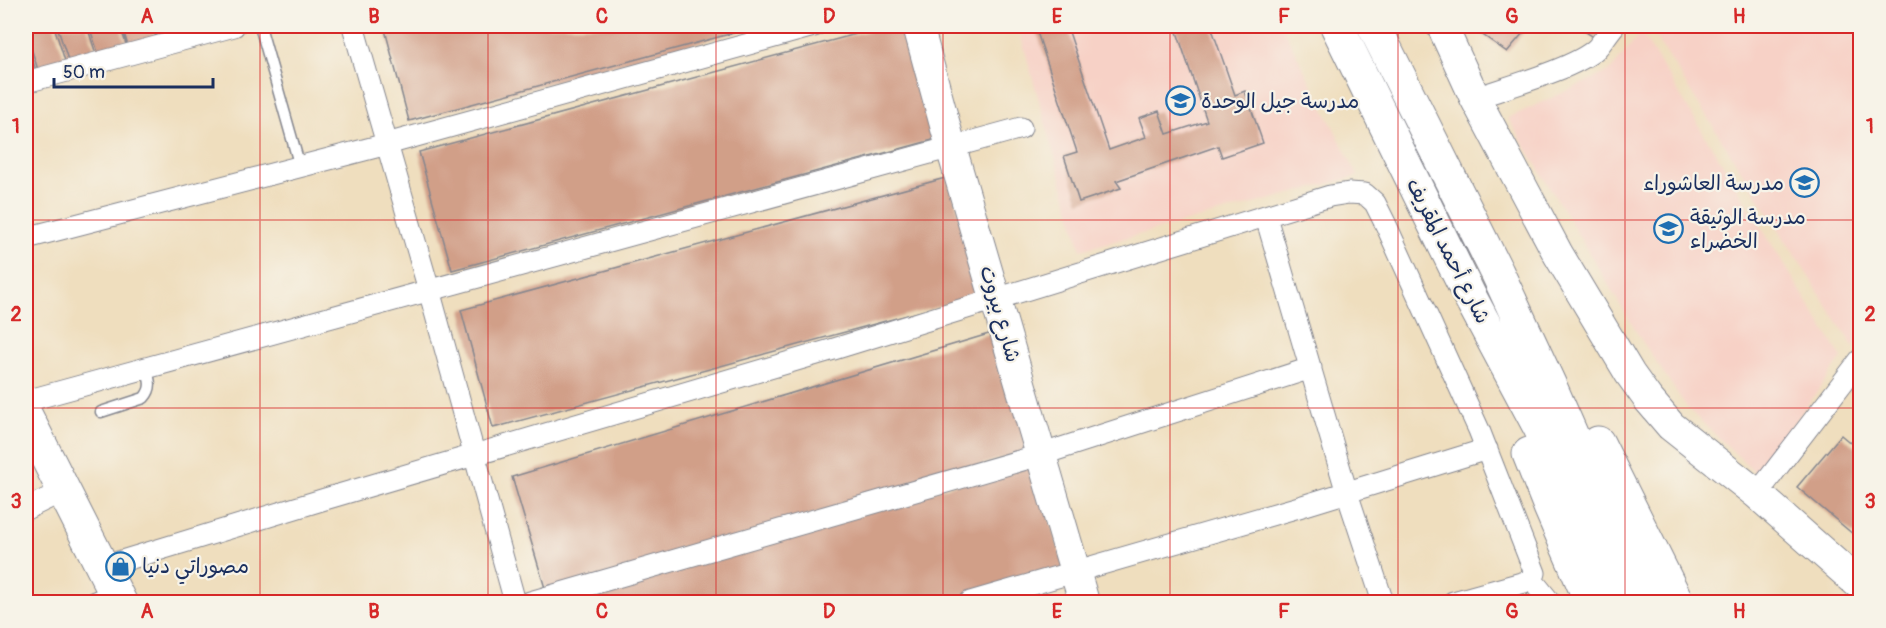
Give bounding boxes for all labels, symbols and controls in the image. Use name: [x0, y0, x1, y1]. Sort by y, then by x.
text: A: [141, 4, 154, 29]
text: B: [368, 4, 380, 29]
text: C: [596, 4, 608, 29]
text: D: [823, 4, 836, 29]
text: E: [1052, 4, 1063, 29]
text: F: [1278, 4, 1290, 29]
text: G: [1505, 4, 1519, 29]
text: H: [1733, 4, 1746, 29]
scale bar: [54, 51, 213, 89]
text: 50 m: [63, 61, 105, 84]
school or university icon: مدرسة جيل الوحدة: [1164, 85, 1196, 117]
place label: مدرسة جيل الوحدة: [1201, 88, 1359, 115]
text: 1: [12, 114, 20, 139]
text: 1: [1866, 114, 1874, 139]
school or university icon: مدرسة العاشوراء: [1789, 167, 1821, 199]
place label: مدرسة العاشوراء: [1643, 170, 1784, 197]
street label: شارع أحمد المقريف: [1399, 174, 1496, 329]
place label: مدرسة الوثيقة الخضراء: [1690, 204, 1806, 255]
school or university icon: مدرسة الوثيقة الخضراء: [1653, 213, 1685, 245]
street label: شارع بيروت: [972, 263, 1027, 366]
text: 2: [10, 302, 22, 327]
text: 2: [1864, 302, 1876, 327]
text: 3: [10, 489, 22, 514]
text: 3: [1864, 489, 1876, 514]
shop icon: مصوراتي دنيا: [105, 550, 137, 582]
place label: مصوراتي دنيا: [142, 553, 249, 585]
text: A: [141, 599, 154, 624]
text: B: [368, 599, 380, 624]
text: C: [596, 599, 608, 624]
text: D: [823, 599, 836, 624]
text: E: [1052, 599, 1063, 624]
text: F: [1278, 599, 1290, 624]
text: G: [1505, 599, 1519, 624]
text: H: [1733, 599, 1746, 624]

